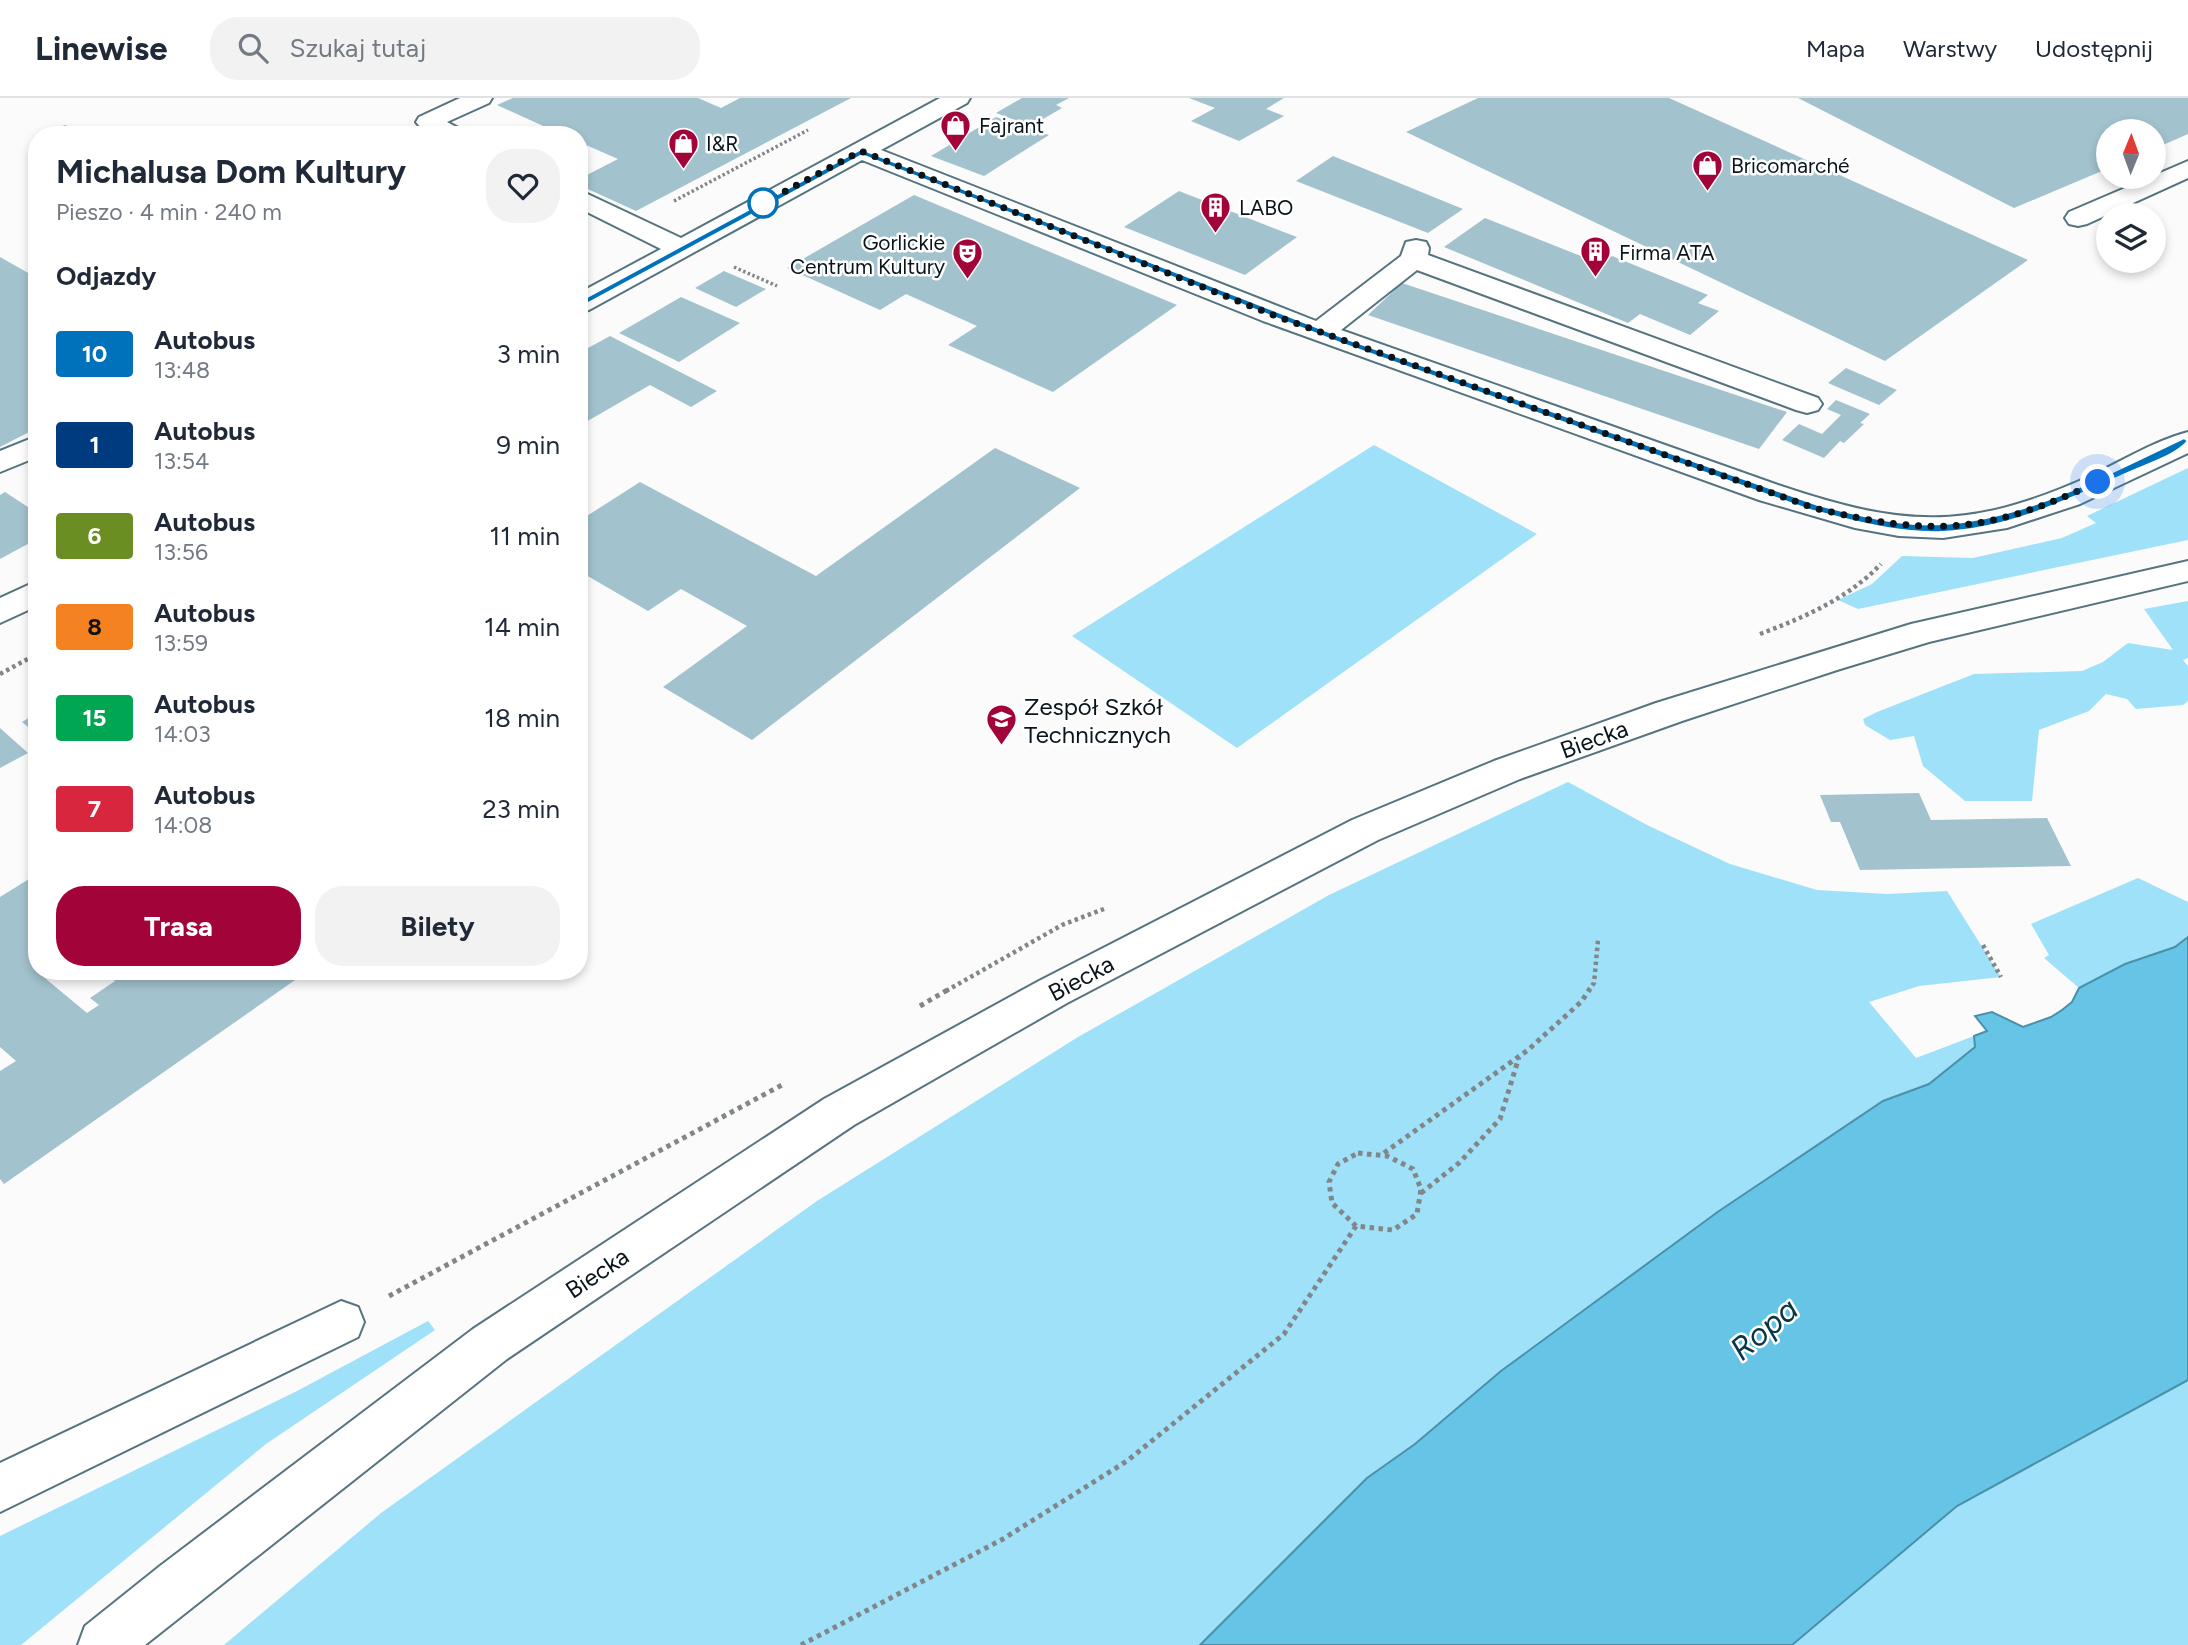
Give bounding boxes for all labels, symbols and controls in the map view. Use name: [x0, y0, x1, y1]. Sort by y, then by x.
search box: [210, 17, 700, 80]
text: Linewise: [35, 29, 168, 68]
icon: search: [234, 29, 272, 67]
text: Szukaj tutaj: [290, 32, 426, 64]
text: Mapa: [1806, 34, 1865, 63]
text: Warstwy: [1903, 34, 1997, 63]
text: Udostępnij: [2035, 34, 2153, 63]
shop icon: Fajrant: [939, 108, 973, 152]
place label: Fajrant: [979, 113, 1044, 138]
north arrow: [2096, 119, 2166, 189]
map controls: [2096, 119, 2166, 273]
shop icon: I&R: [666, 126, 700, 170]
place label: I&R: [706, 131, 738, 156]
shop icon: Bricomarché: [1691, 148, 1725, 192]
button: heart: [486, 149, 560, 223]
text: Michalusa Dom Kultury: [56, 152, 406, 191]
place label: Bricomarché: [1731, 153, 1850, 178]
unlabelled marker: [748, 188, 778, 218]
building icon: LABO: [1199, 190, 1233, 234]
place label: LABO: [1239, 195, 1293, 220]
text: Pieszo · 4 min · 240 m: [56, 198, 282, 226]
button: layers: [2096, 203, 2166, 273]
place label: Gorlickie Centrum Kultury: [790, 230, 945, 279]
building icon: Firma ATA: [1579, 235, 1613, 279]
theatre icon: Gorlickie Centrum Kultury: [951, 237, 985, 281]
place label: Firma ATA: [1619, 240, 1714, 265]
text: Odjazdy: [56, 260, 156, 292]
text: Autobus: [154, 324, 255, 356]
text: 3 min: [497, 338, 560, 370]
text: 10: [82, 339, 107, 368]
text: 13:48: [154, 356, 210, 384]
text: Autobus: [154, 415, 255, 447]
text: 9 min: [496, 429, 560, 461]
text: 1: [89, 430, 100, 459]
text: 13:54: [154, 447, 209, 475]
your location: [2080, 464, 2115, 499]
text: Autobus: [154, 506, 255, 538]
text: 11 min: [489, 520, 560, 552]
text: 6: [88, 521, 101, 550]
text: 13:56: [154, 538, 208, 566]
text: Autobus: [154, 597, 255, 629]
text: 14 min: [484, 611, 560, 643]
text: 8: [87, 612, 102, 641]
text: 13:59: [154, 629, 208, 657]
text: Autobus: [154, 688, 255, 720]
place label: Zespół Szkół Technicznych: [1024, 692, 1171, 749]
text: 18 min: [484, 702, 560, 734]
text: 15: [82, 703, 107, 732]
school or university icon: Zespół Szkół Technicznych: [984, 703, 1018, 747]
street label: Biecka: [1556, 713, 1632, 765]
text: 14:03: [154, 720, 211, 748]
text: Autobus: [154, 779, 255, 811]
text: 23 min: [482, 793, 560, 825]
text: 7: [88, 794, 101, 823]
text: 14:08: [154, 811, 212, 839]
button: Trasa: [56, 886, 301, 966]
button: Bilety: [315, 886, 560, 966]
street label: Biecka: [1043, 949, 1119, 1007]
street label: Biecka: [560, 1241, 634, 1305]
water label: Ropa: [1723, 1290, 1805, 1368]

